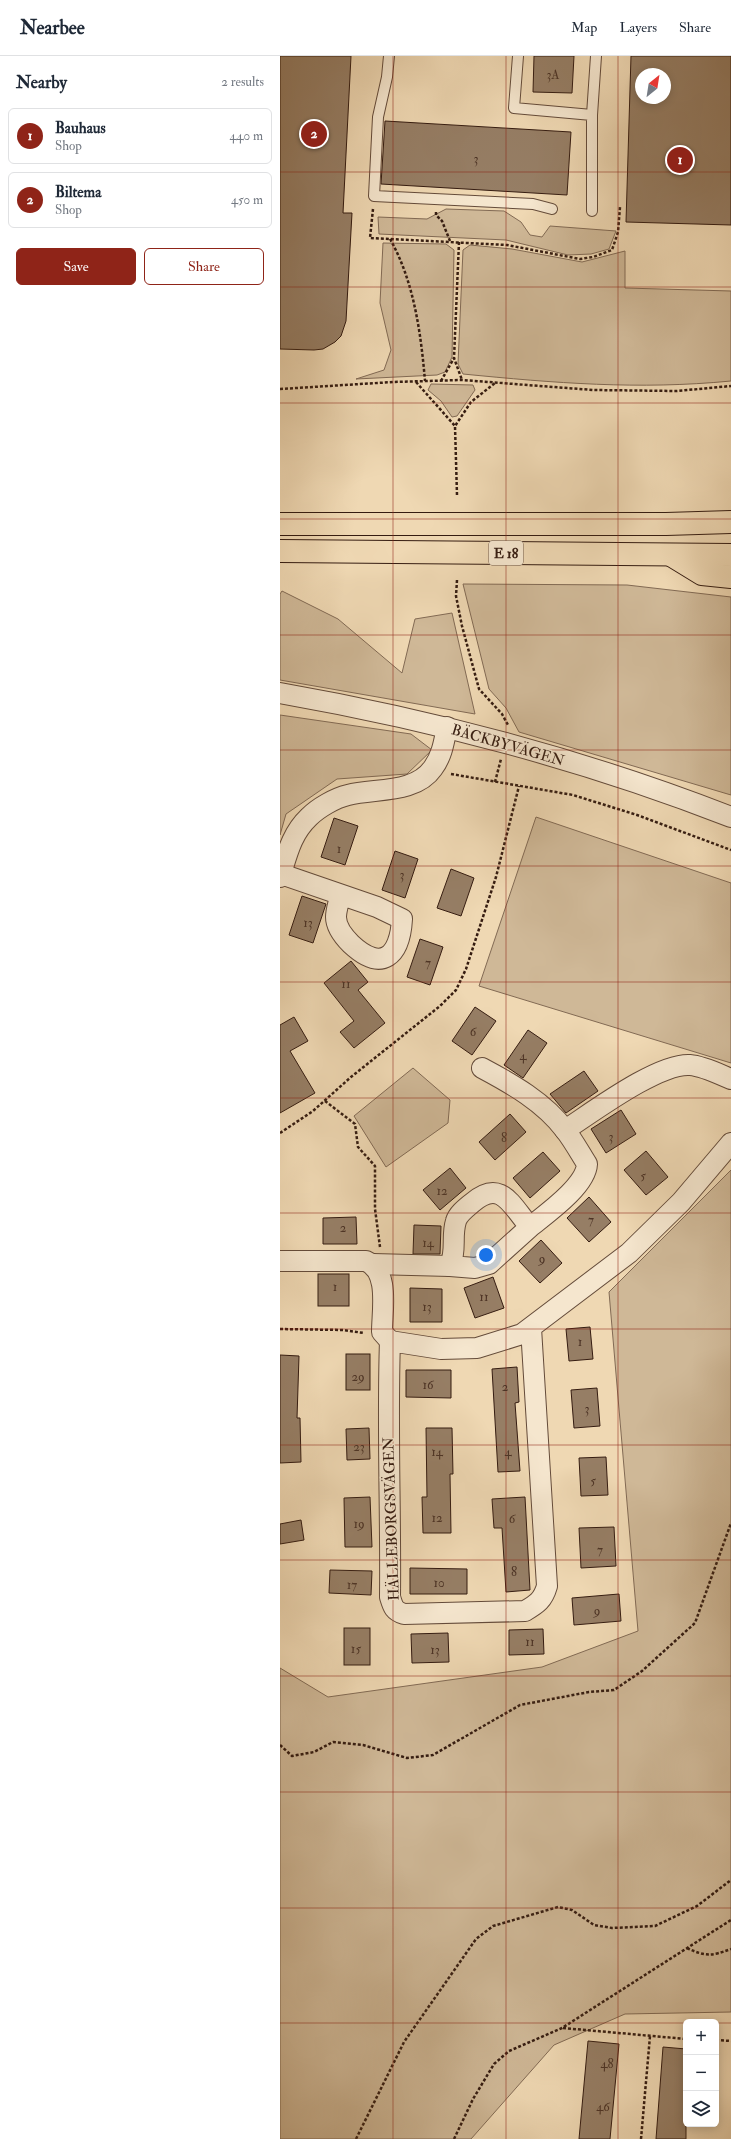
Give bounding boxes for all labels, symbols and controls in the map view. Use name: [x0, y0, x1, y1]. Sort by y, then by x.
text: Nearbee: [20, 16, 85, 40]
text: Map: [571, 19, 597, 36]
text: Layers: [619, 19, 657, 36]
text: Share: [679, 19, 711, 36]
house number: 3A: [546, 67, 560, 83]
north arrow: [635, 68, 671, 104]
text: Nearby: [16, 72, 67, 93]
text: 2 results: [221, 74, 264, 90]
text: Bauhaus: [55, 119, 106, 138]
pin: 2: [301, 119, 327, 149]
text: 1: [28, 128, 32, 144]
text: 440 m: [229, 128, 263, 144]
text: Shop: [55, 138, 82, 154]
pin: 1: [667, 145, 693, 175]
house number: 3: [474, 151, 479, 167]
text: Biltema: [55, 183, 101, 202]
text: 2: [27, 192, 33, 208]
text: 450 m: [231, 192, 263, 208]
text: Shop: [55, 202, 82, 218]
button: Save: [16, 248, 136, 285]
button: Share: [144, 248, 264, 285]
road number: E 18: [489, 541, 523, 565]
street label: BÄCKBYVÄGEN: [449, 719, 567, 771]
house number: 1: [337, 841, 342, 857]
house number: 3: [400, 867, 405, 883]
house number: 13: [303, 915, 313, 931]
house number: 7: [425, 955, 431, 971]
house number: 11: [341, 976, 351, 992]
house number: 6: [470, 1024, 478, 1040]
house number: 4: [519, 1048, 527, 1064]
house number: 3: [609, 1129, 614, 1145]
house number: 8: [501, 1130, 507, 1146]
house number: 5: [640, 1168, 646, 1184]
house number: 12: [436, 1183, 448, 1199]
house number: 7: [588, 1212, 594, 1228]
house number: 2: [340, 1220, 347, 1236]
house number: 14: [422, 1235, 435, 1251]
your location: [476, 1245, 496, 1265]
house number: 9: [538, 1251, 545, 1267]
house number: 1: [333, 1279, 338, 1295]
house number: 11: [479, 1289, 489, 1305]
house number: 13: [422, 1299, 432, 1315]
house number: 1: [578, 1334, 583, 1350]
house number: 29: [351, 1369, 365, 1385]
house number: 16: [422, 1377, 435, 1393]
house number: 2: [502, 1379, 509, 1395]
house number: 3: [585, 1401, 590, 1417]
street label: HÄLLEBORGSVÄGEN: [378, 1436, 404, 1601]
house number: 23: [353, 1439, 365, 1455]
house number: 14: [431, 1444, 444, 1460]
house number: 4: [504, 1444, 512, 1460]
house number: 5: [590, 1473, 596, 1489]
house number: 12: [431, 1510, 443, 1526]
house number: 6: [509, 1511, 517, 1527]
house number: 19: [353, 1516, 365, 1532]
house number: 7: [597, 1542, 603, 1558]
house number: 8: [511, 1564, 517, 1580]
house number: 10: [433, 1575, 445, 1591]
house number: 17: [347, 1577, 357, 1593]
house number: 9: [593, 1603, 600, 1619]
house number: 11: [525, 1634, 535, 1650]
house number: 15: [351, 1641, 361, 1657]
house number: 13: [430, 1642, 440, 1658]
map controls: [683, 2019, 719, 2127]
button: +: [683, 2019, 719, 2055]
button: −: [683, 2055, 719, 2091]
house number: 48: [600, 2056, 614, 2072]
button: layers: [683, 2091, 719, 2127]
house number: 46: [596, 2099, 611, 2115]

